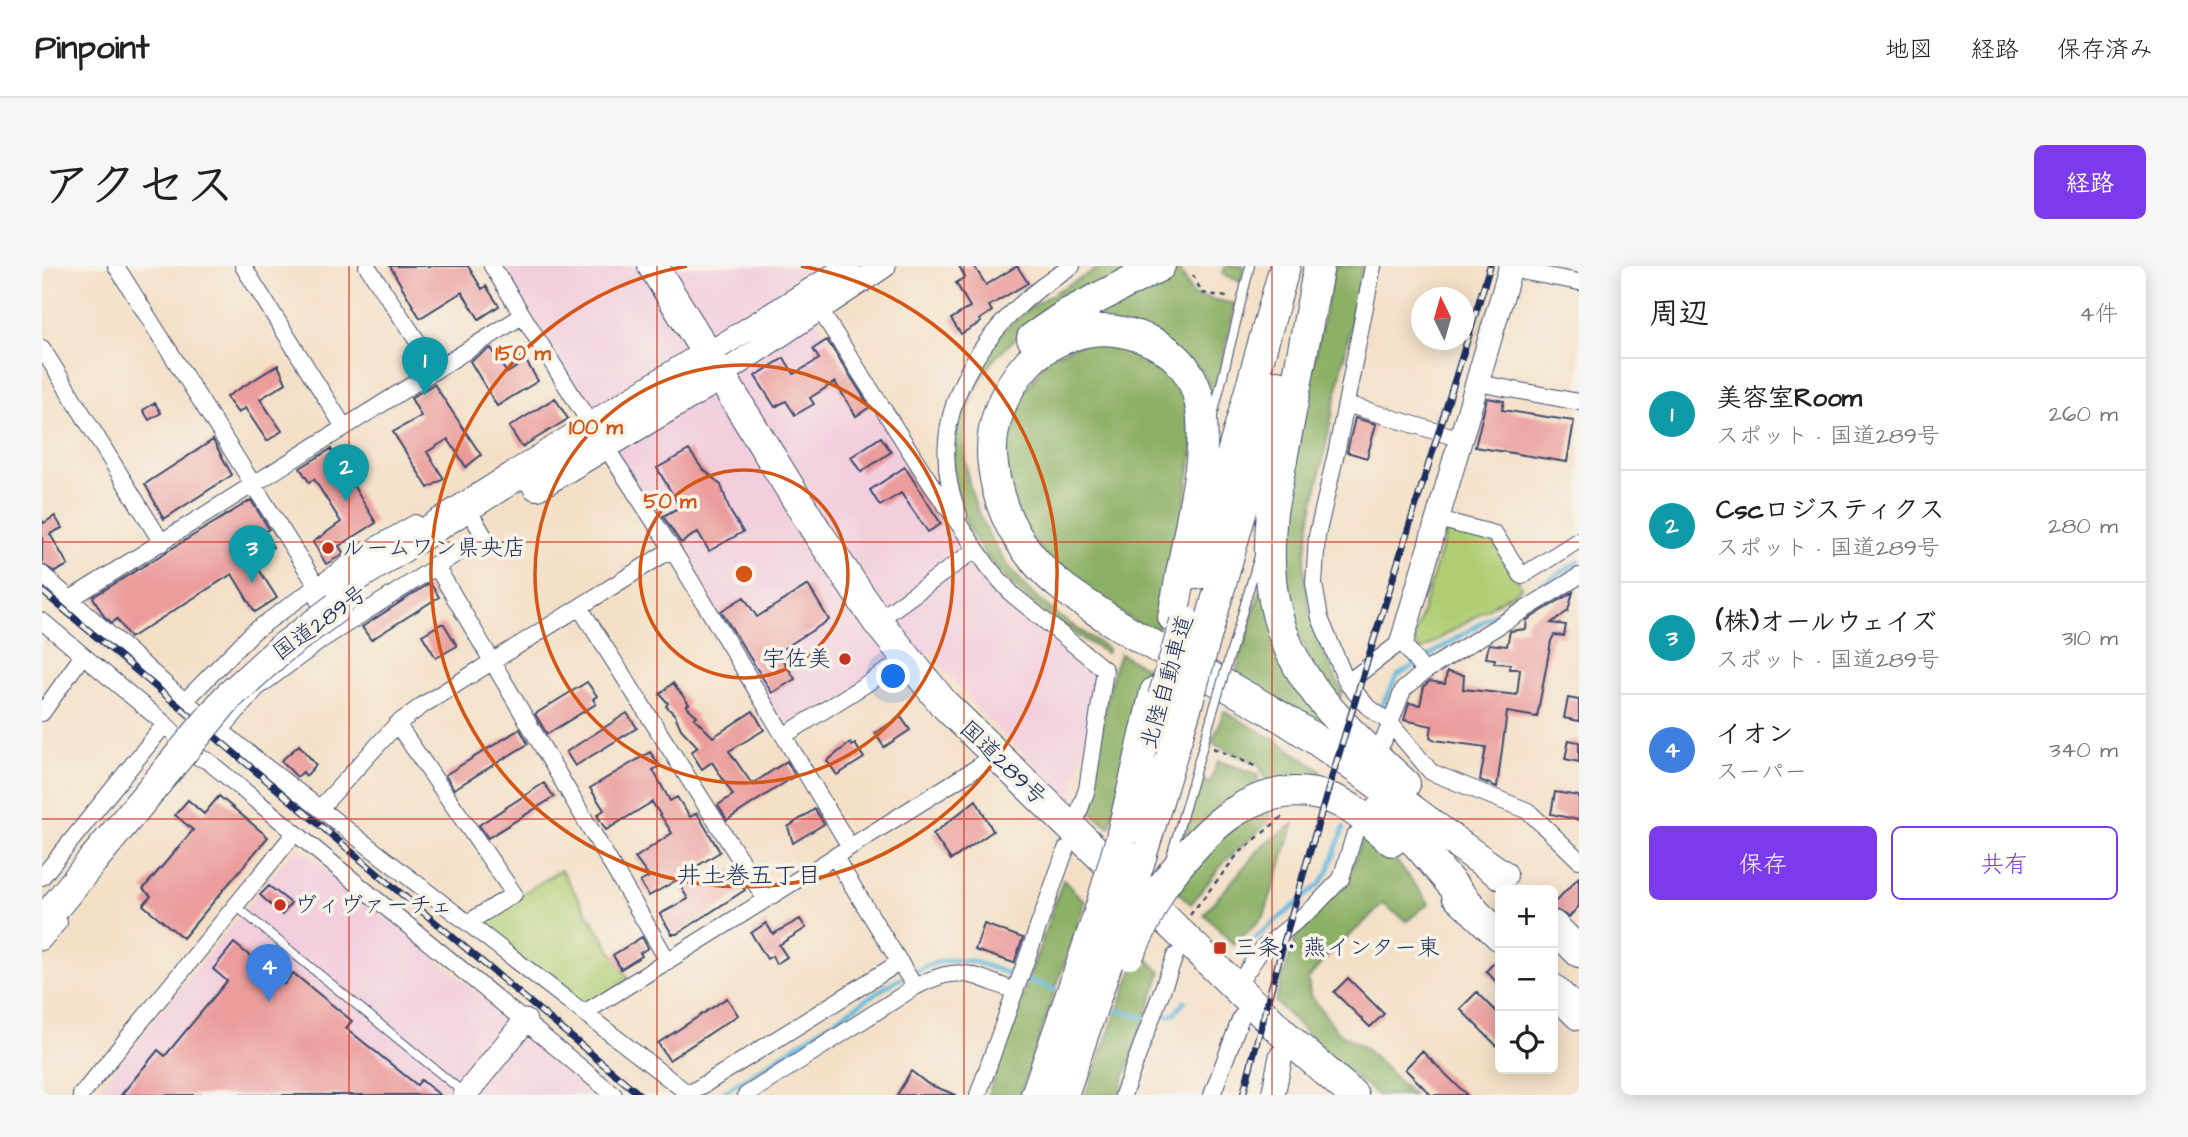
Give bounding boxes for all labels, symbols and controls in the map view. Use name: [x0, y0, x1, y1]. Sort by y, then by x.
text: Pinpoint: [35, 25, 149, 71]
text: 地図: [1885, 33, 1933, 67]
text: 経路: [1971, 33, 2019, 67]
text: 保存済み: [2057, 33, 2153, 67]
button: 経路: [2034, 145, 2146, 219]
text: アクセス: [42, 153, 235, 221]
north arrow: [1411, 287, 1474, 350]
text: 周辺: [1649, 293, 1709, 335]
text: 4件: [2079, 298, 2118, 330]
pin: 1: [402, 337, 448, 395]
text: 150 m: [495, 339, 551, 368]
text: 美容室Room: [1716, 380, 1862, 416]
text: 1: [1671, 398, 1673, 430]
text: 260 m: [2049, 398, 2118, 430]
text: 100 m: [569, 413, 624, 442]
text: スポット · 国道289号: [1716, 420, 1940, 452]
pin: 2: [323, 444, 369, 502]
text: 50 m: [644, 487, 697, 516]
text: Cscロジスティクス: [1716, 492, 1945, 528]
text: 2: [1665, 510, 1679, 542]
text: 280 m: [2048, 510, 2118, 542]
pin: 3: [229, 525, 275, 583]
place label: ルームワン県央店: [342, 532, 526, 564]
text: スポット · 国道289号: [1716, 532, 1940, 564]
marker: ルームワン県央店: [320, 540, 336, 556]
centre of rings: [732, 562, 756, 586]
street label: 国道289号: [266, 578, 374, 668]
text: (株)オールウェイズ: [1716, 604, 1937, 640]
street label: 北陸自動車道: [1133, 611, 1201, 753]
text: 3: [1666, 622, 1678, 654]
text: 310 m: [2062, 622, 2118, 654]
place label: 宇佐美: [762, 643, 831, 675]
text: スポット · 国道289号: [1716, 644, 1940, 676]
marker: 宇佐美: [837, 651, 853, 667]
your location: [876, 659, 910, 693]
street label: 国道289号: [952, 713, 1054, 813]
text: イオン: [1716, 716, 1793, 752]
text: 4: [1664, 734, 1680, 766]
text: 340 m: [2049, 734, 2118, 766]
text: スーパー: [1716, 756, 1807, 788]
button: 保存: [1649, 826, 1877, 900]
button: 共有: [1891, 826, 2118, 900]
district label: 井土巻五丁目: [677, 859, 821, 893]
map controls: [1495, 885, 1558, 1074]
button: +: [1495, 885, 1558, 948]
place label: ヴィヴァーチェ: [294, 889, 453, 921]
marker: ヴィヴァーチェ: [272, 897, 288, 913]
place label: 三条・燕インター東: [1234, 932, 1440, 964]
marker: 三条・燕インター東: [1212, 940, 1228, 956]
pin: 4: [246, 944, 292, 1002]
button: −: [1495, 948, 1558, 1011]
button: locate: [1495, 1011, 1558, 1074]

